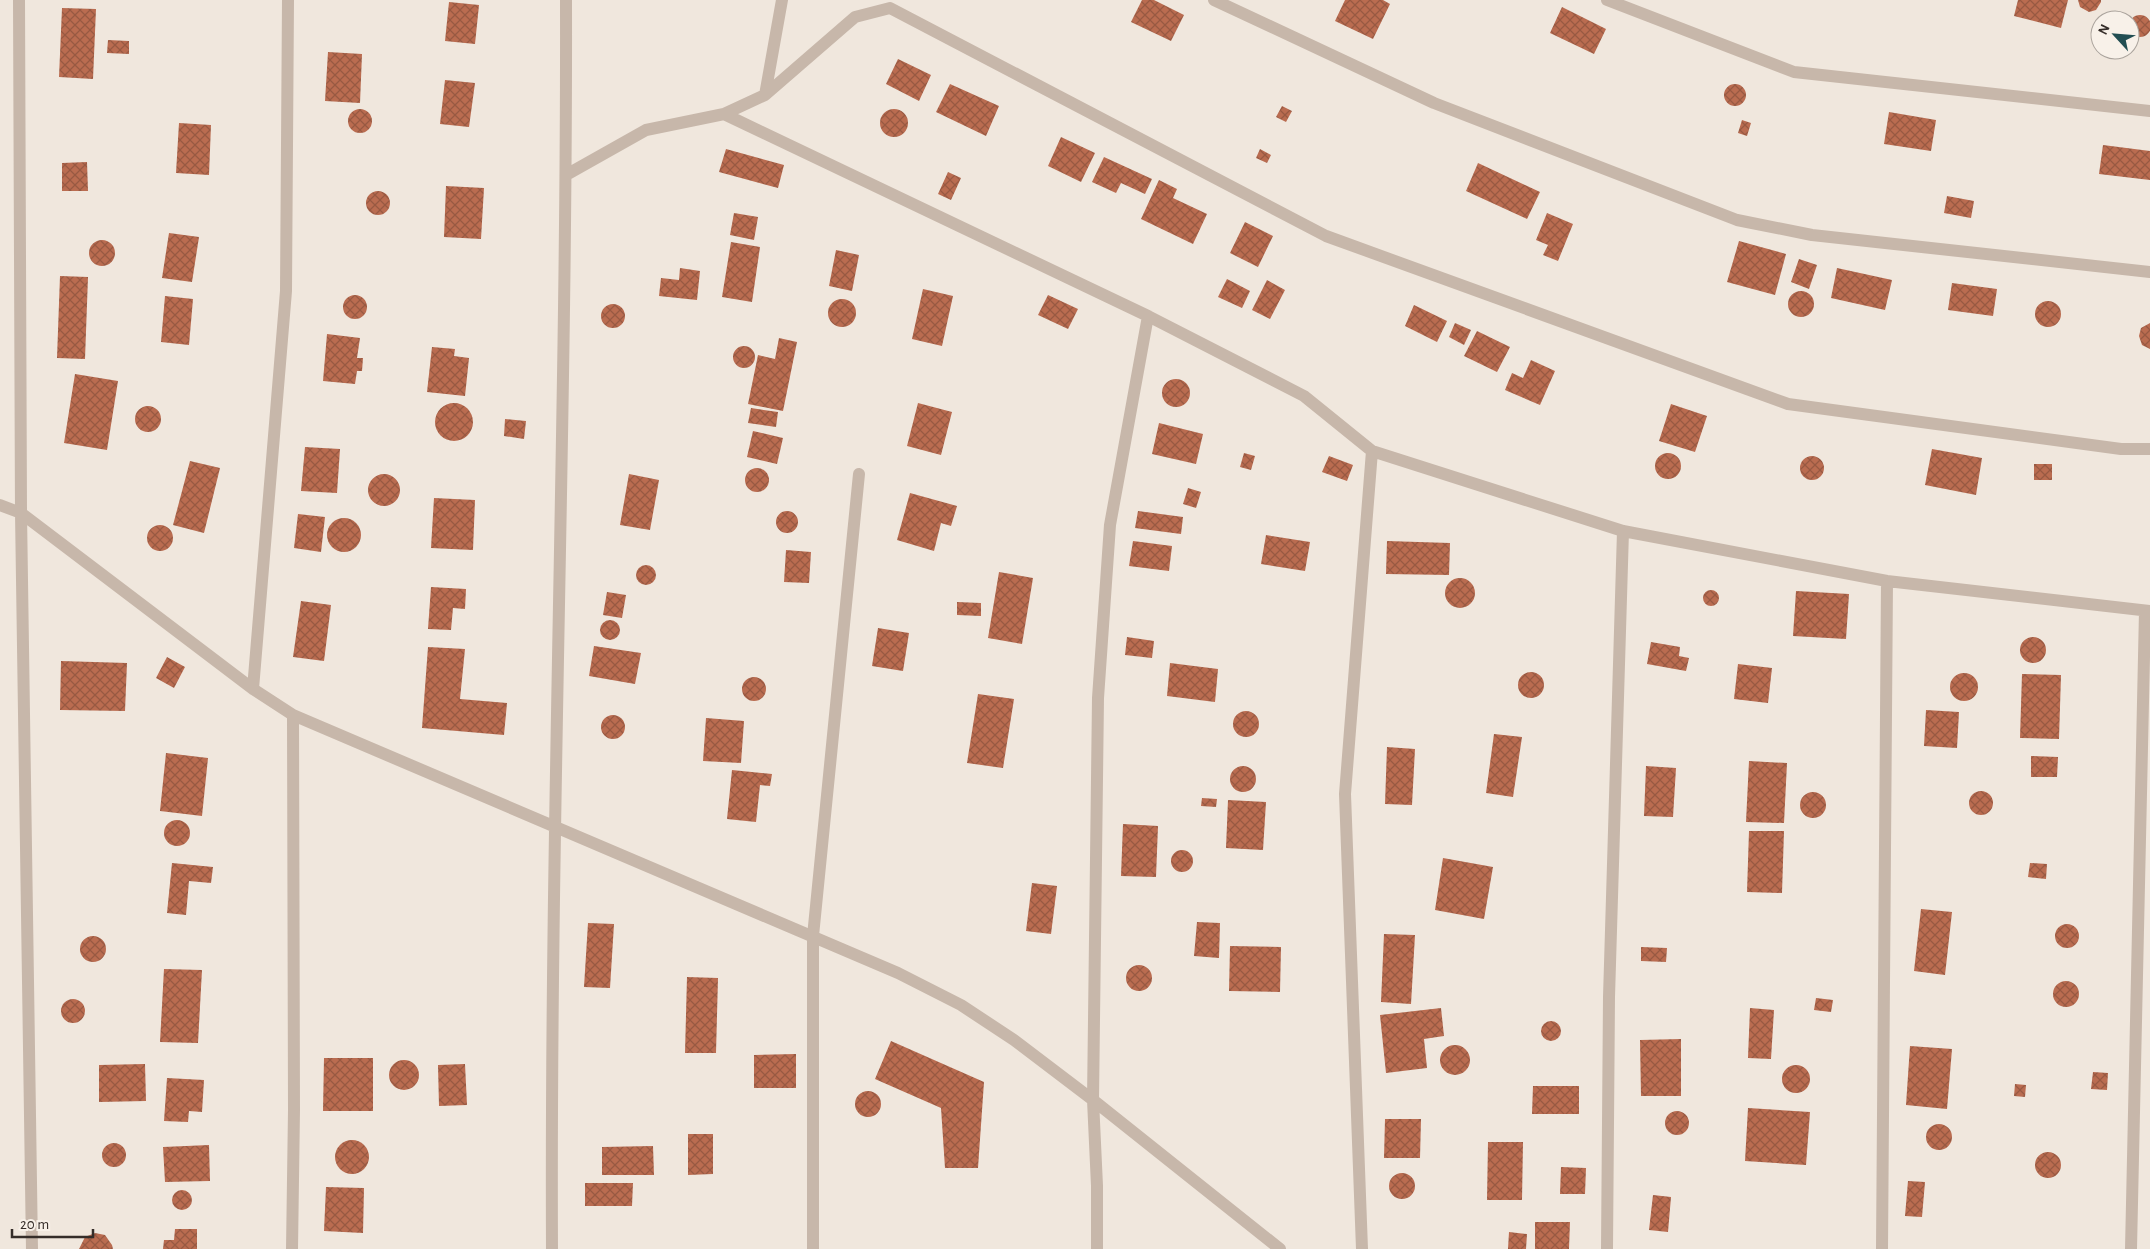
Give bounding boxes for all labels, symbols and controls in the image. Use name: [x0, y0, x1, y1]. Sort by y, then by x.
north arrow: [2090, 10, 2140, 60]
text: N: [2096, 22, 2113, 37]
scale bar: [12, 1206, 94, 1238]
text: 20 m: [20, 1217, 49, 1232]

